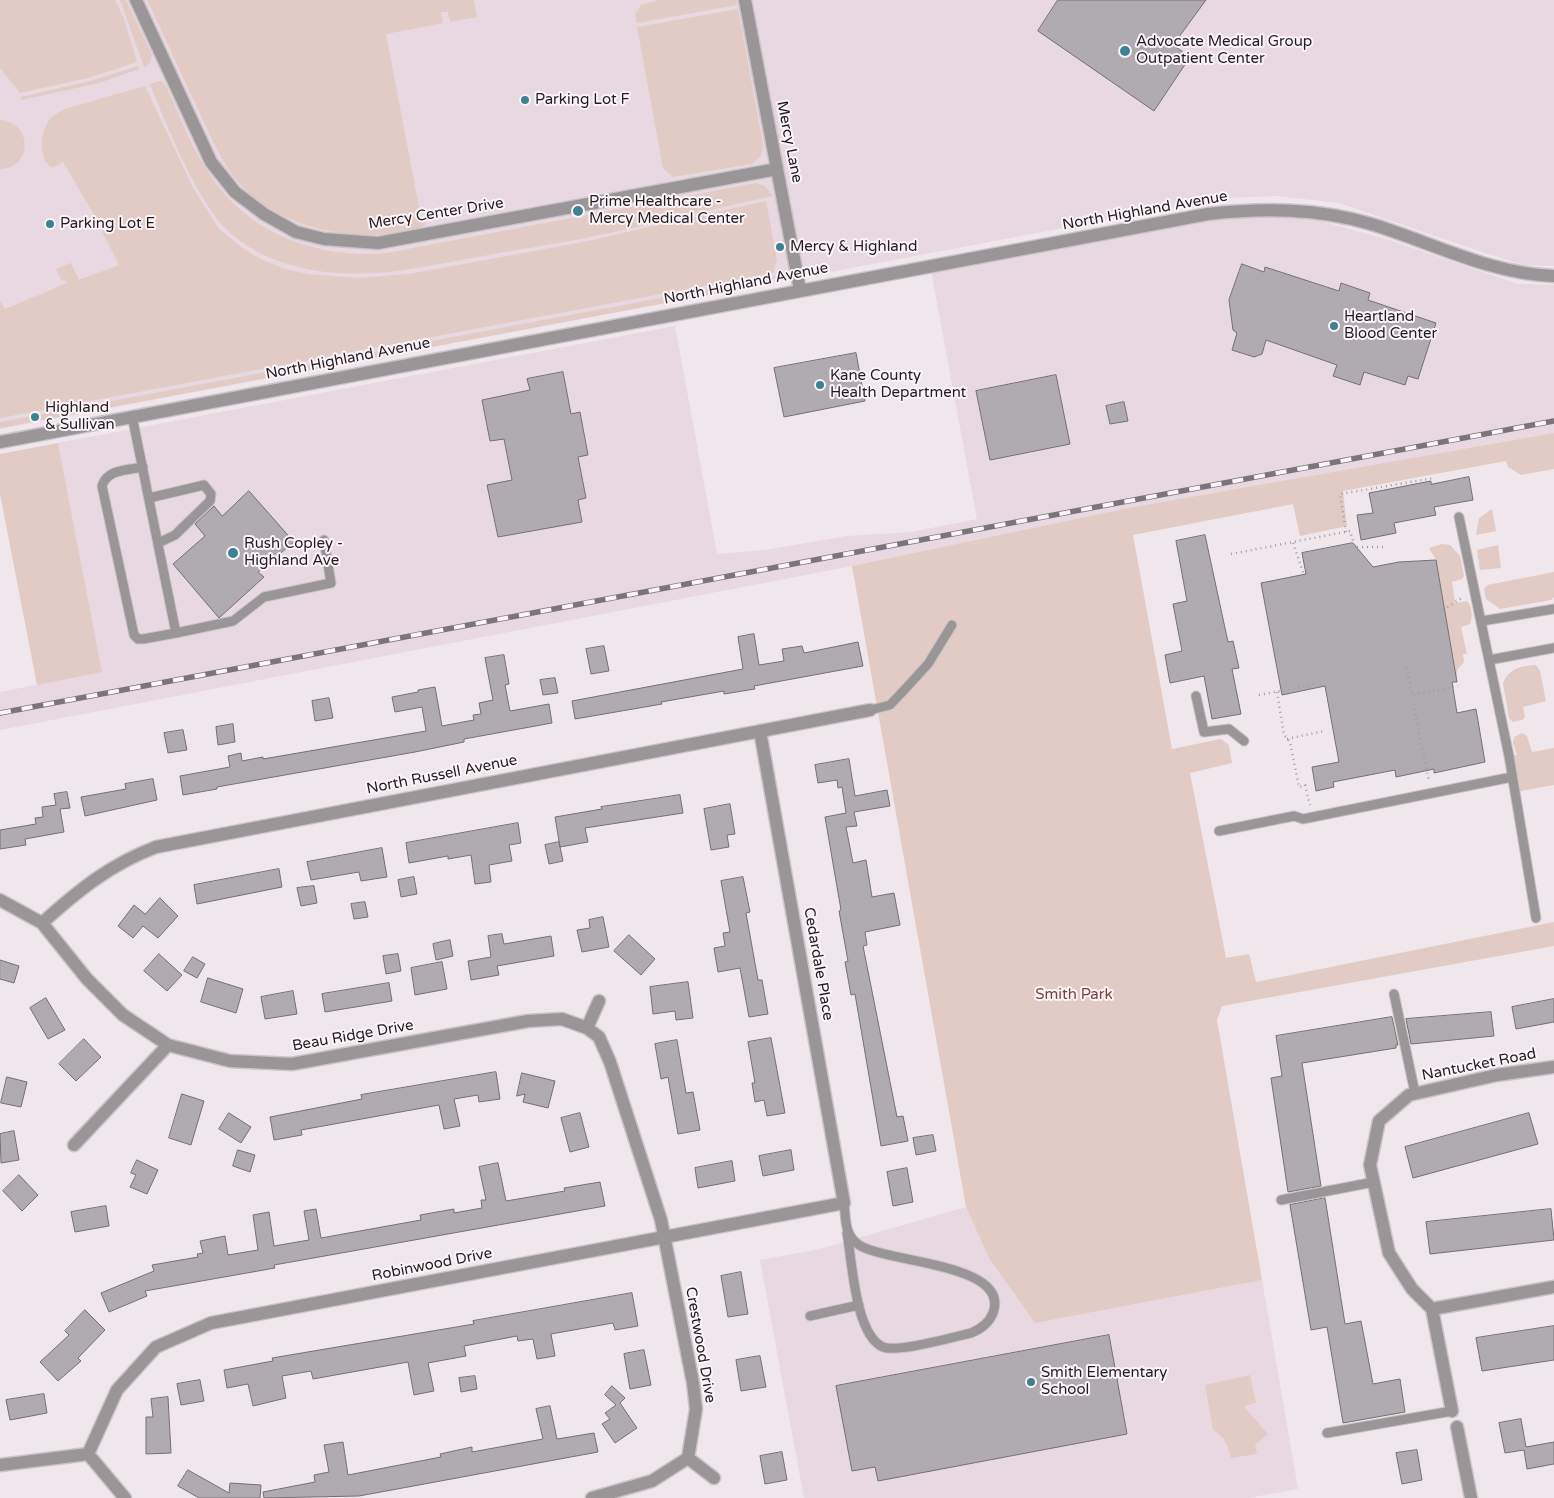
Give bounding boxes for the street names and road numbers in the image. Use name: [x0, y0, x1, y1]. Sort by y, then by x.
street label: Mercy Lane: [772, 100, 806, 184]
street label: North Highland Avenue: [1061, 188, 1229, 234]
street label: Mercy Center Drive: [367, 194, 505, 234]
street label: North Highland Avenue: [662, 259, 830, 309]
street label: North Highland Avenue: [264, 334, 432, 384]
street label: North Russell Avenue: [365, 752, 519, 798]
street label: Cedardale Place: [799, 906, 837, 1022]
street label: Beau Ridge Drive: [291, 1016, 415, 1056]
street label: Nantucket Road: [1420, 1045, 1538, 1085]
street label: Robinwood Drive: [370, 1244, 494, 1286]
street label: Crestwood Drive: [681, 1286, 719, 1404]

